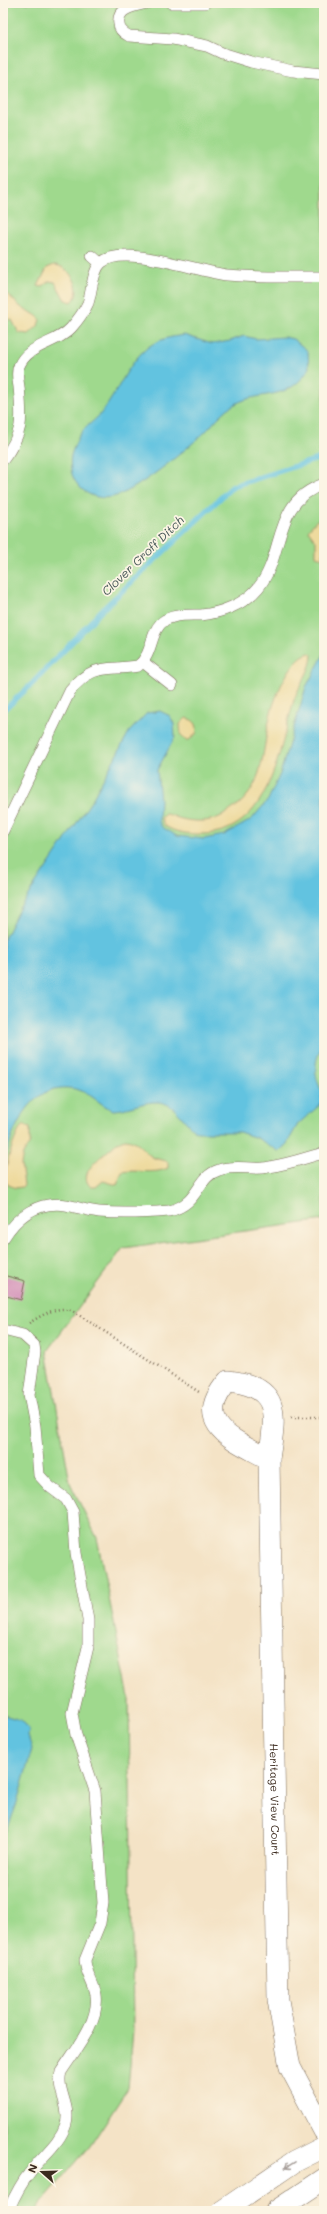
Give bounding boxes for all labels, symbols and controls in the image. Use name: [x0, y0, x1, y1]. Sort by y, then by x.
water label: Clover Groff Ditch: [98, 512, 187, 599]
street label: Heritage View Court: [267, 1743, 284, 1856]
north arrow: [22, 2152, 62, 2192]
text: N: [24, 2162, 41, 2175]
one-way arrow: [284, 2162, 296, 2170]

